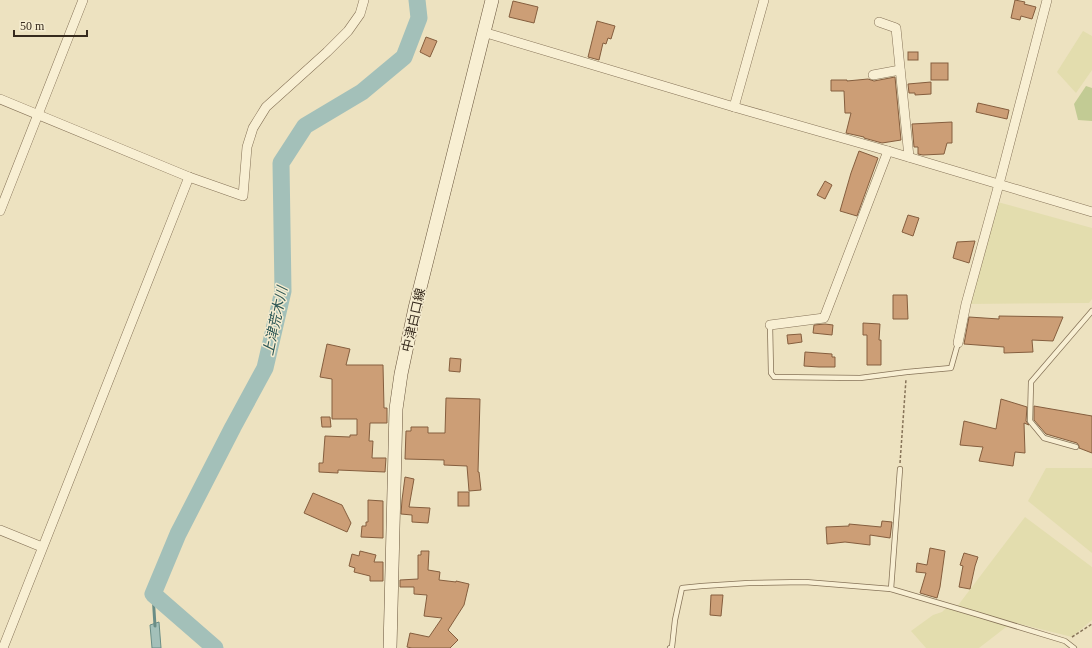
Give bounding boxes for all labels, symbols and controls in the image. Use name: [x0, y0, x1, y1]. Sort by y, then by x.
scale bar: [14, 12, 87, 38]
text: 50 m: [20, 19, 45, 33]
water label: 上津荒木川: [261, 283, 291, 357]
street label: 中津白口線: [399, 287, 428, 353]

